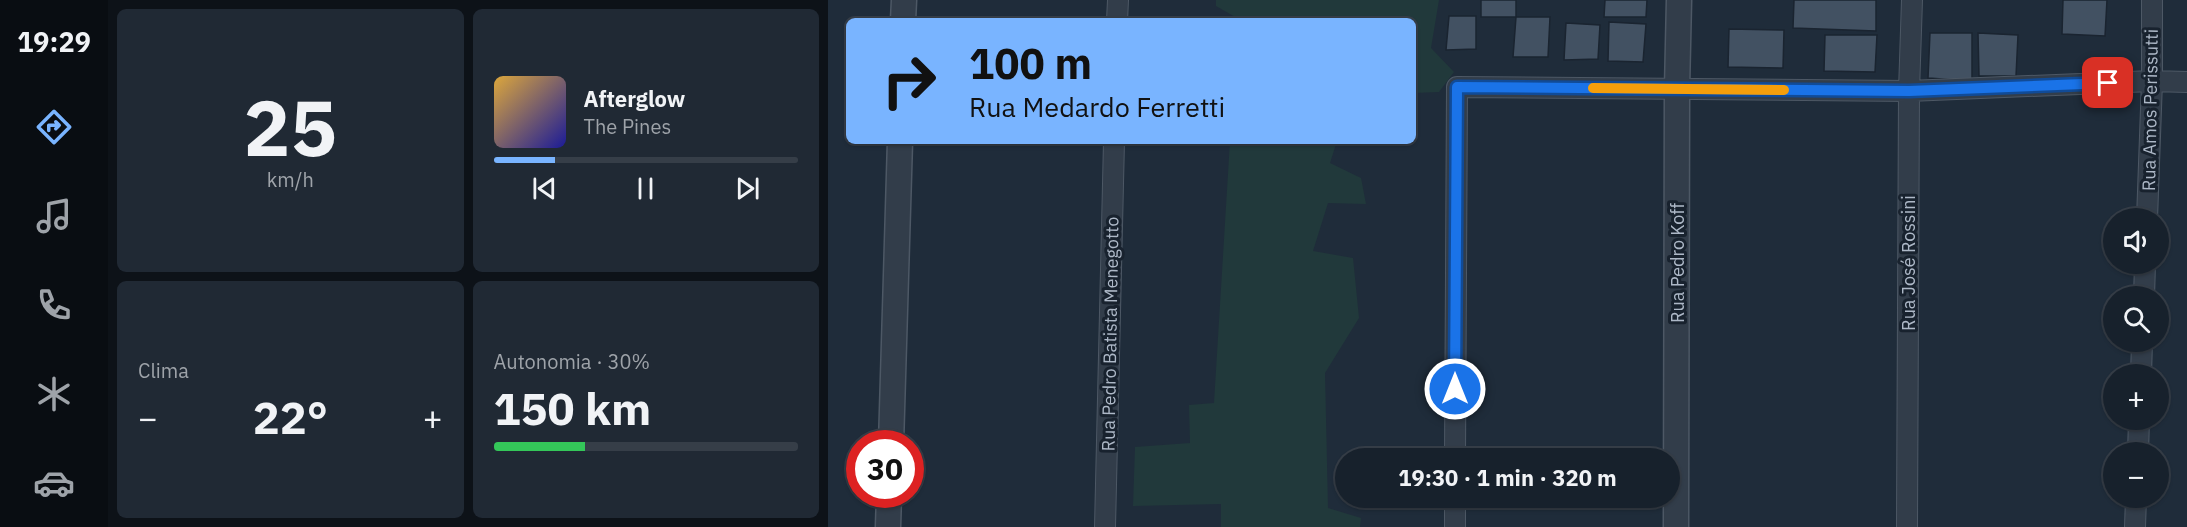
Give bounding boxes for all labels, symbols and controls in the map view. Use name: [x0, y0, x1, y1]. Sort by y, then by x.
text: 19:29: [17, 24, 91, 59]
street label: Rua Amos Perissutti: [2137, 29, 2163, 191]
text: 100 m: [969, 36, 1092, 91]
icon: right: [870, 42, 948, 120]
pin: [2082, 57, 2133, 108]
icon: arrive: [2091, 66, 2124, 99]
text: 25: [243, 76, 337, 177]
text: Afterglow: [584, 84, 685, 113]
text: Rua Medardo Ferretti: [969, 89, 1225, 124]
icon: directions: [33, 106, 75, 148]
text: The Pines: [584, 113, 671, 140]
text: km/h: [267, 166, 314, 193]
icon: previous: [528, 172, 561, 205]
icon: pause: [629, 172, 662, 205]
icon: next: [731, 172, 764, 205]
icon: music: [33, 195, 75, 237]
street label: Rua José Rossini: [1897, 195, 1920, 331]
street label: Rua Pedro Koff: [1666, 203, 1689, 323]
map controls: [2103, 208, 2169, 508]
button: sound: [2103, 208, 2169, 274]
street label: Rua Pedro Batista Menegotto: [1096, 216, 1124, 452]
icon: phone: [33, 284, 75, 326]
button: search: [2103, 286, 2169, 352]
text: Autonomia · 30%: [494, 348, 650, 375]
text: Clima: [138, 357, 189, 384]
position arrow: [1423, 357, 1487, 421]
button: +: [2103, 364, 2169, 430]
icon: climate: [33, 373, 75, 415]
text: 150 km: [494, 379, 651, 437]
text: 22°: [253, 388, 328, 446]
text: −: [138, 396, 158, 439]
text: +: [423, 396, 443, 439]
speed limit sign: 30: [846, 430, 924, 508]
button: −: [2103, 442, 2169, 508]
icon: car: [33, 462, 75, 504]
text: 19:30 · 1 min · 320 m: [1398, 463, 1617, 492]

